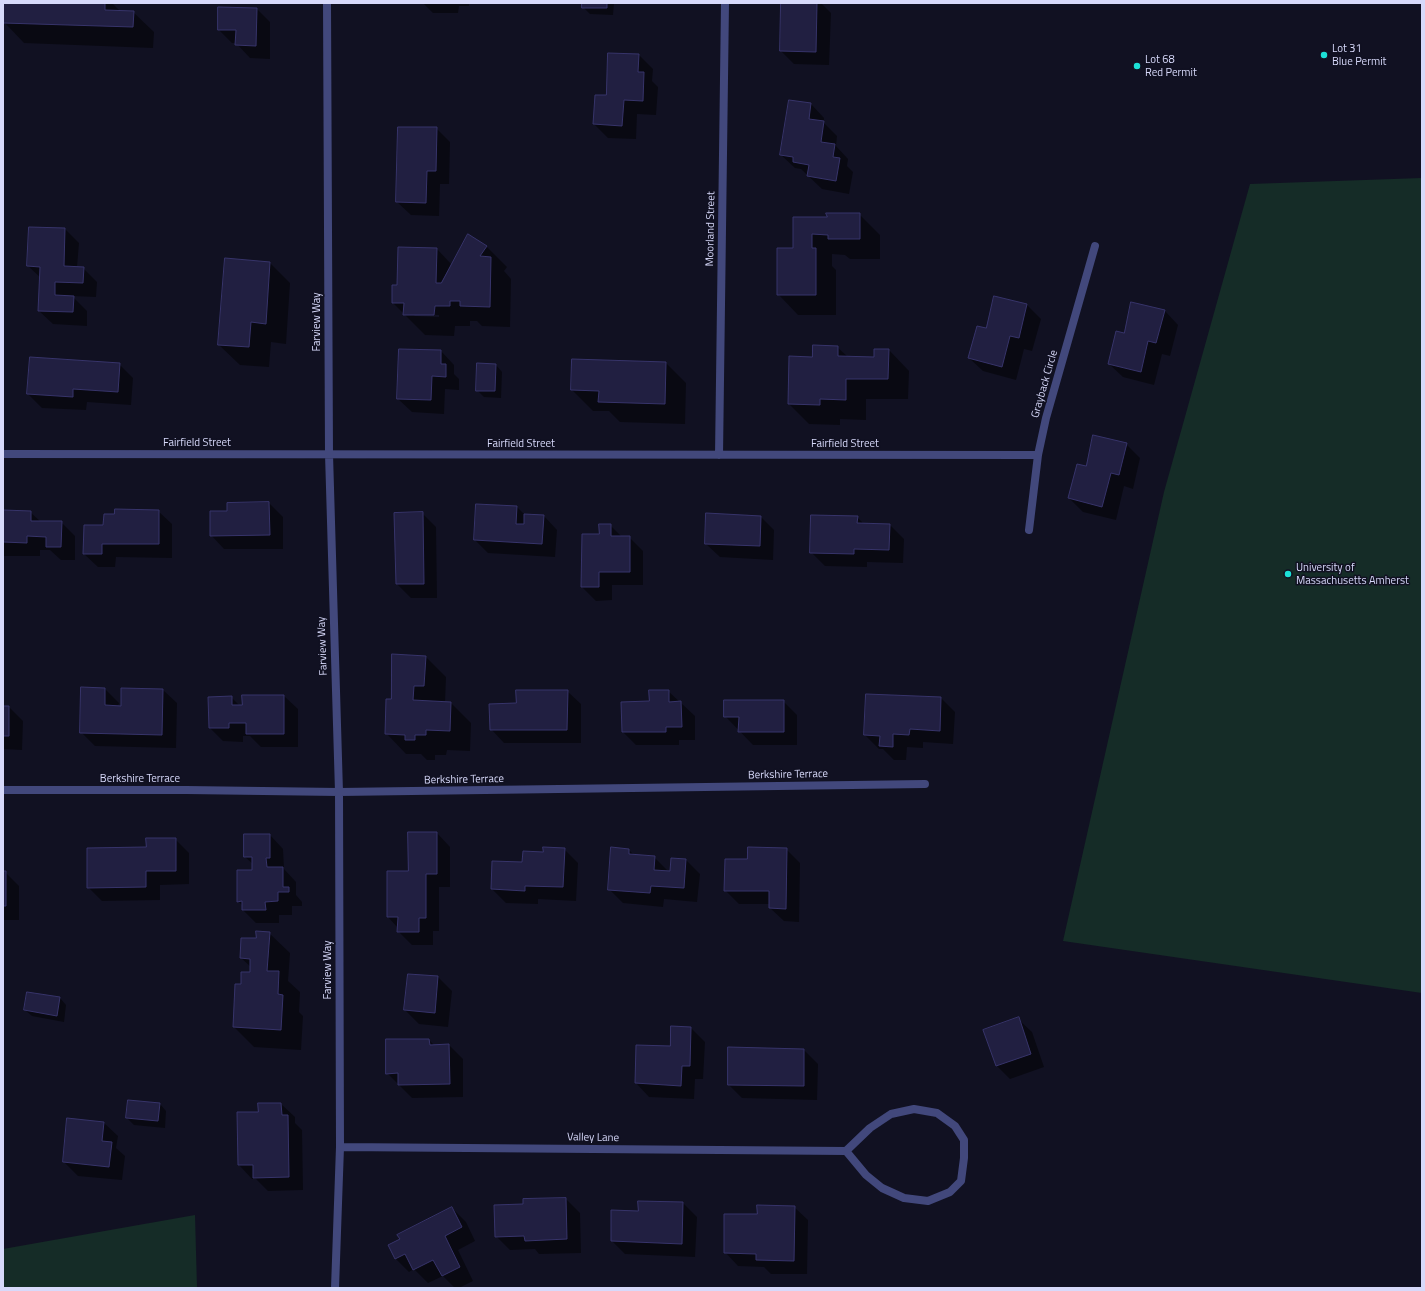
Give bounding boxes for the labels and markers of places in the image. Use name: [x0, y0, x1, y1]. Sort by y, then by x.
place label: Lot 31 Blue Permit: [1332, 42, 1386, 68]
marker: Lot 31 Blue Permit: [1319, 50, 1329, 60]
place label: Lot 68 Red Permit: [1145, 53, 1197, 79]
marker: Lot 68 Red Permit: [1132, 61, 1142, 71]
place label: University of Massachusetts Amherst: [1296, 561, 1409, 587]
marker: University of Massachusetts Amherst: [1283, 569, 1293, 579]

